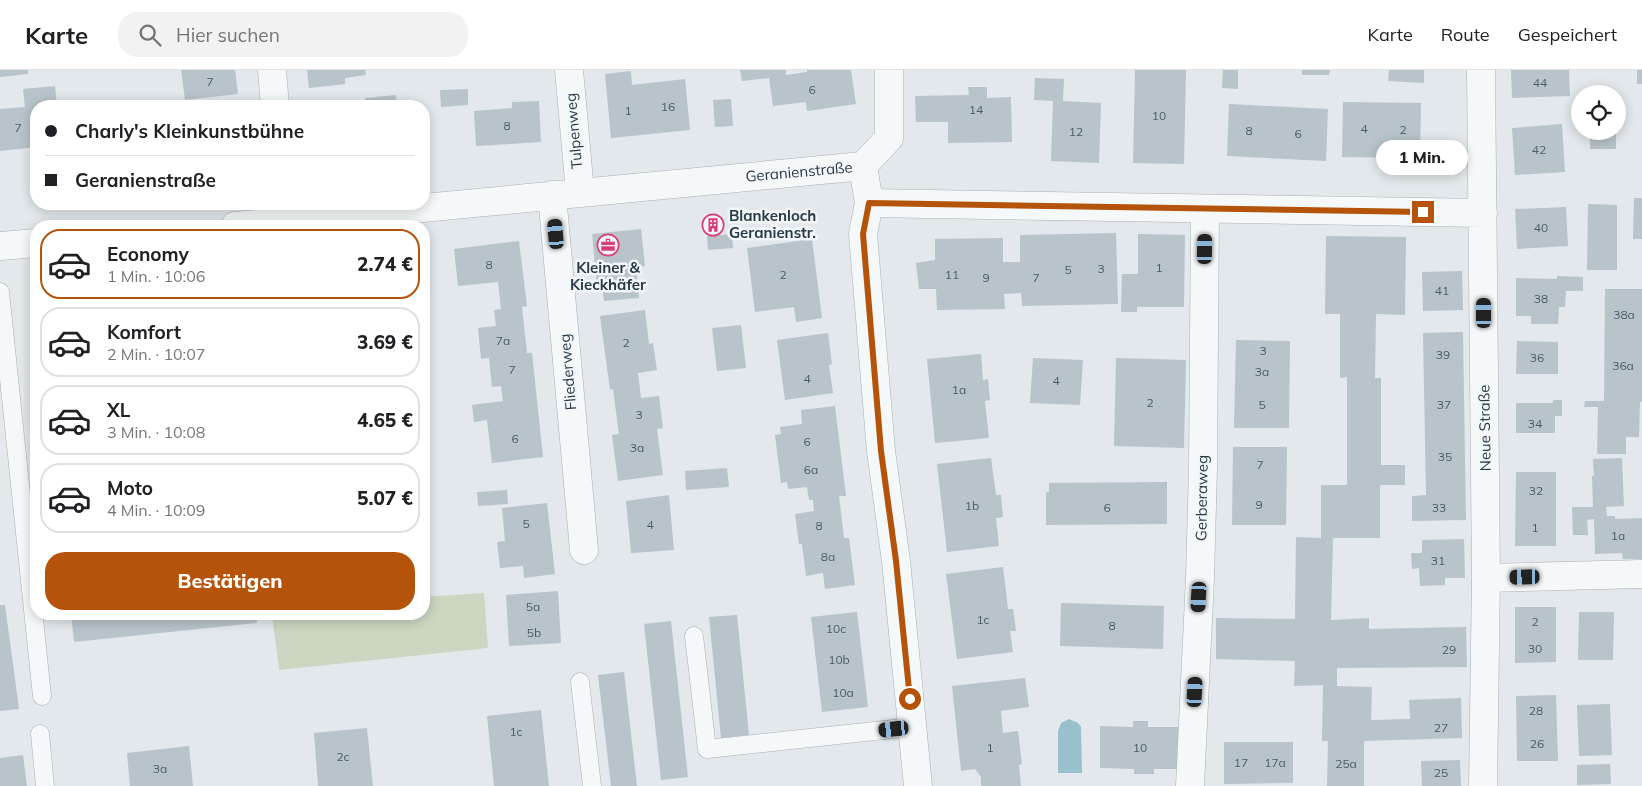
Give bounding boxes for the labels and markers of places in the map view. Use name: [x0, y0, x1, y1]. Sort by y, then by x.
place label: Blankenloch Geranienstr.: [729, 206, 816, 242]
building icon: Blankenloch Geranienstr.: [701, 213, 725, 237]
office icon: Kleiner & Kieckhäfer: [596, 233, 620, 257]
place label: Kleiner & Kieckhäfer: [570, 258, 646, 294]

